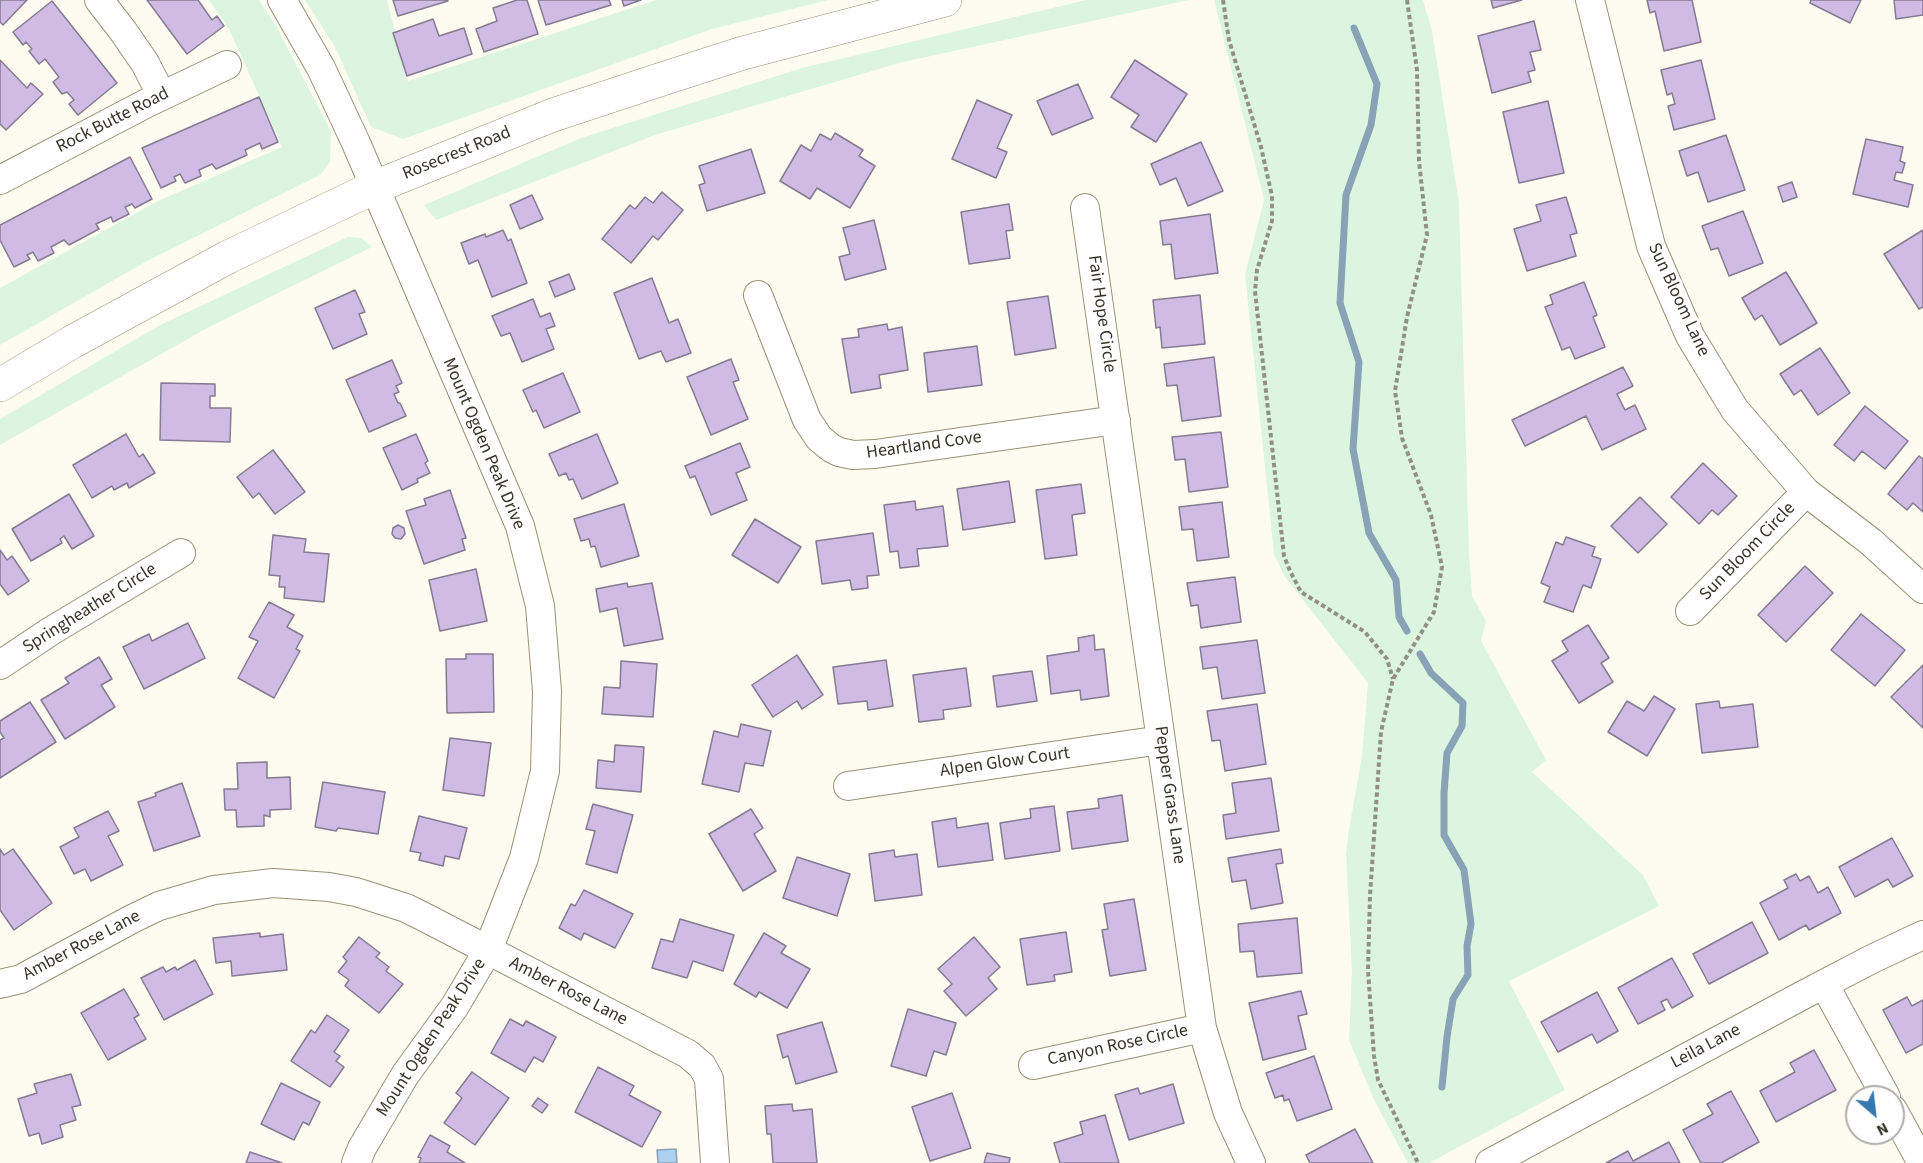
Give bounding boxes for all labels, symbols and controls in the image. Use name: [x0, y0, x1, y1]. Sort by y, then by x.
street label: Rock Butte Road: [53, 83, 173, 159]
street label: Rosecrest Road: [400, 122, 514, 186]
street label: Sun Bloom Lane: [1642, 240, 1714, 360]
street label: Fair Hope Circle: [1082, 254, 1120, 374]
street label: Mount Ogden Peak Drive: [437, 355, 529, 533]
street label: Heartland Cove: [865, 427, 983, 465]
street label: Sun Bloom Circle: [1696, 498, 1800, 606]
street label: Springheather Circle: [19, 559, 161, 659]
street label: Pepper Grass Lane: [1149, 725, 1189, 865]
street label: Alpen Glow Court: [939, 743, 1071, 783]
street label: Amber Rose Lane: [20, 906, 144, 986]
street label: Amber Rose Lane: [505, 953, 631, 1031]
street label: Mount Ogden Peak Drive: [373, 955, 491, 1121]
street label: Leila Lane: [1667, 1020, 1745, 1074]
street label: Canyon Rose Circle: [1046, 1021, 1190, 1071]
north arrow: [1845, 1085, 1905, 1145]
text: N: [1873, 1117, 1892, 1141]

